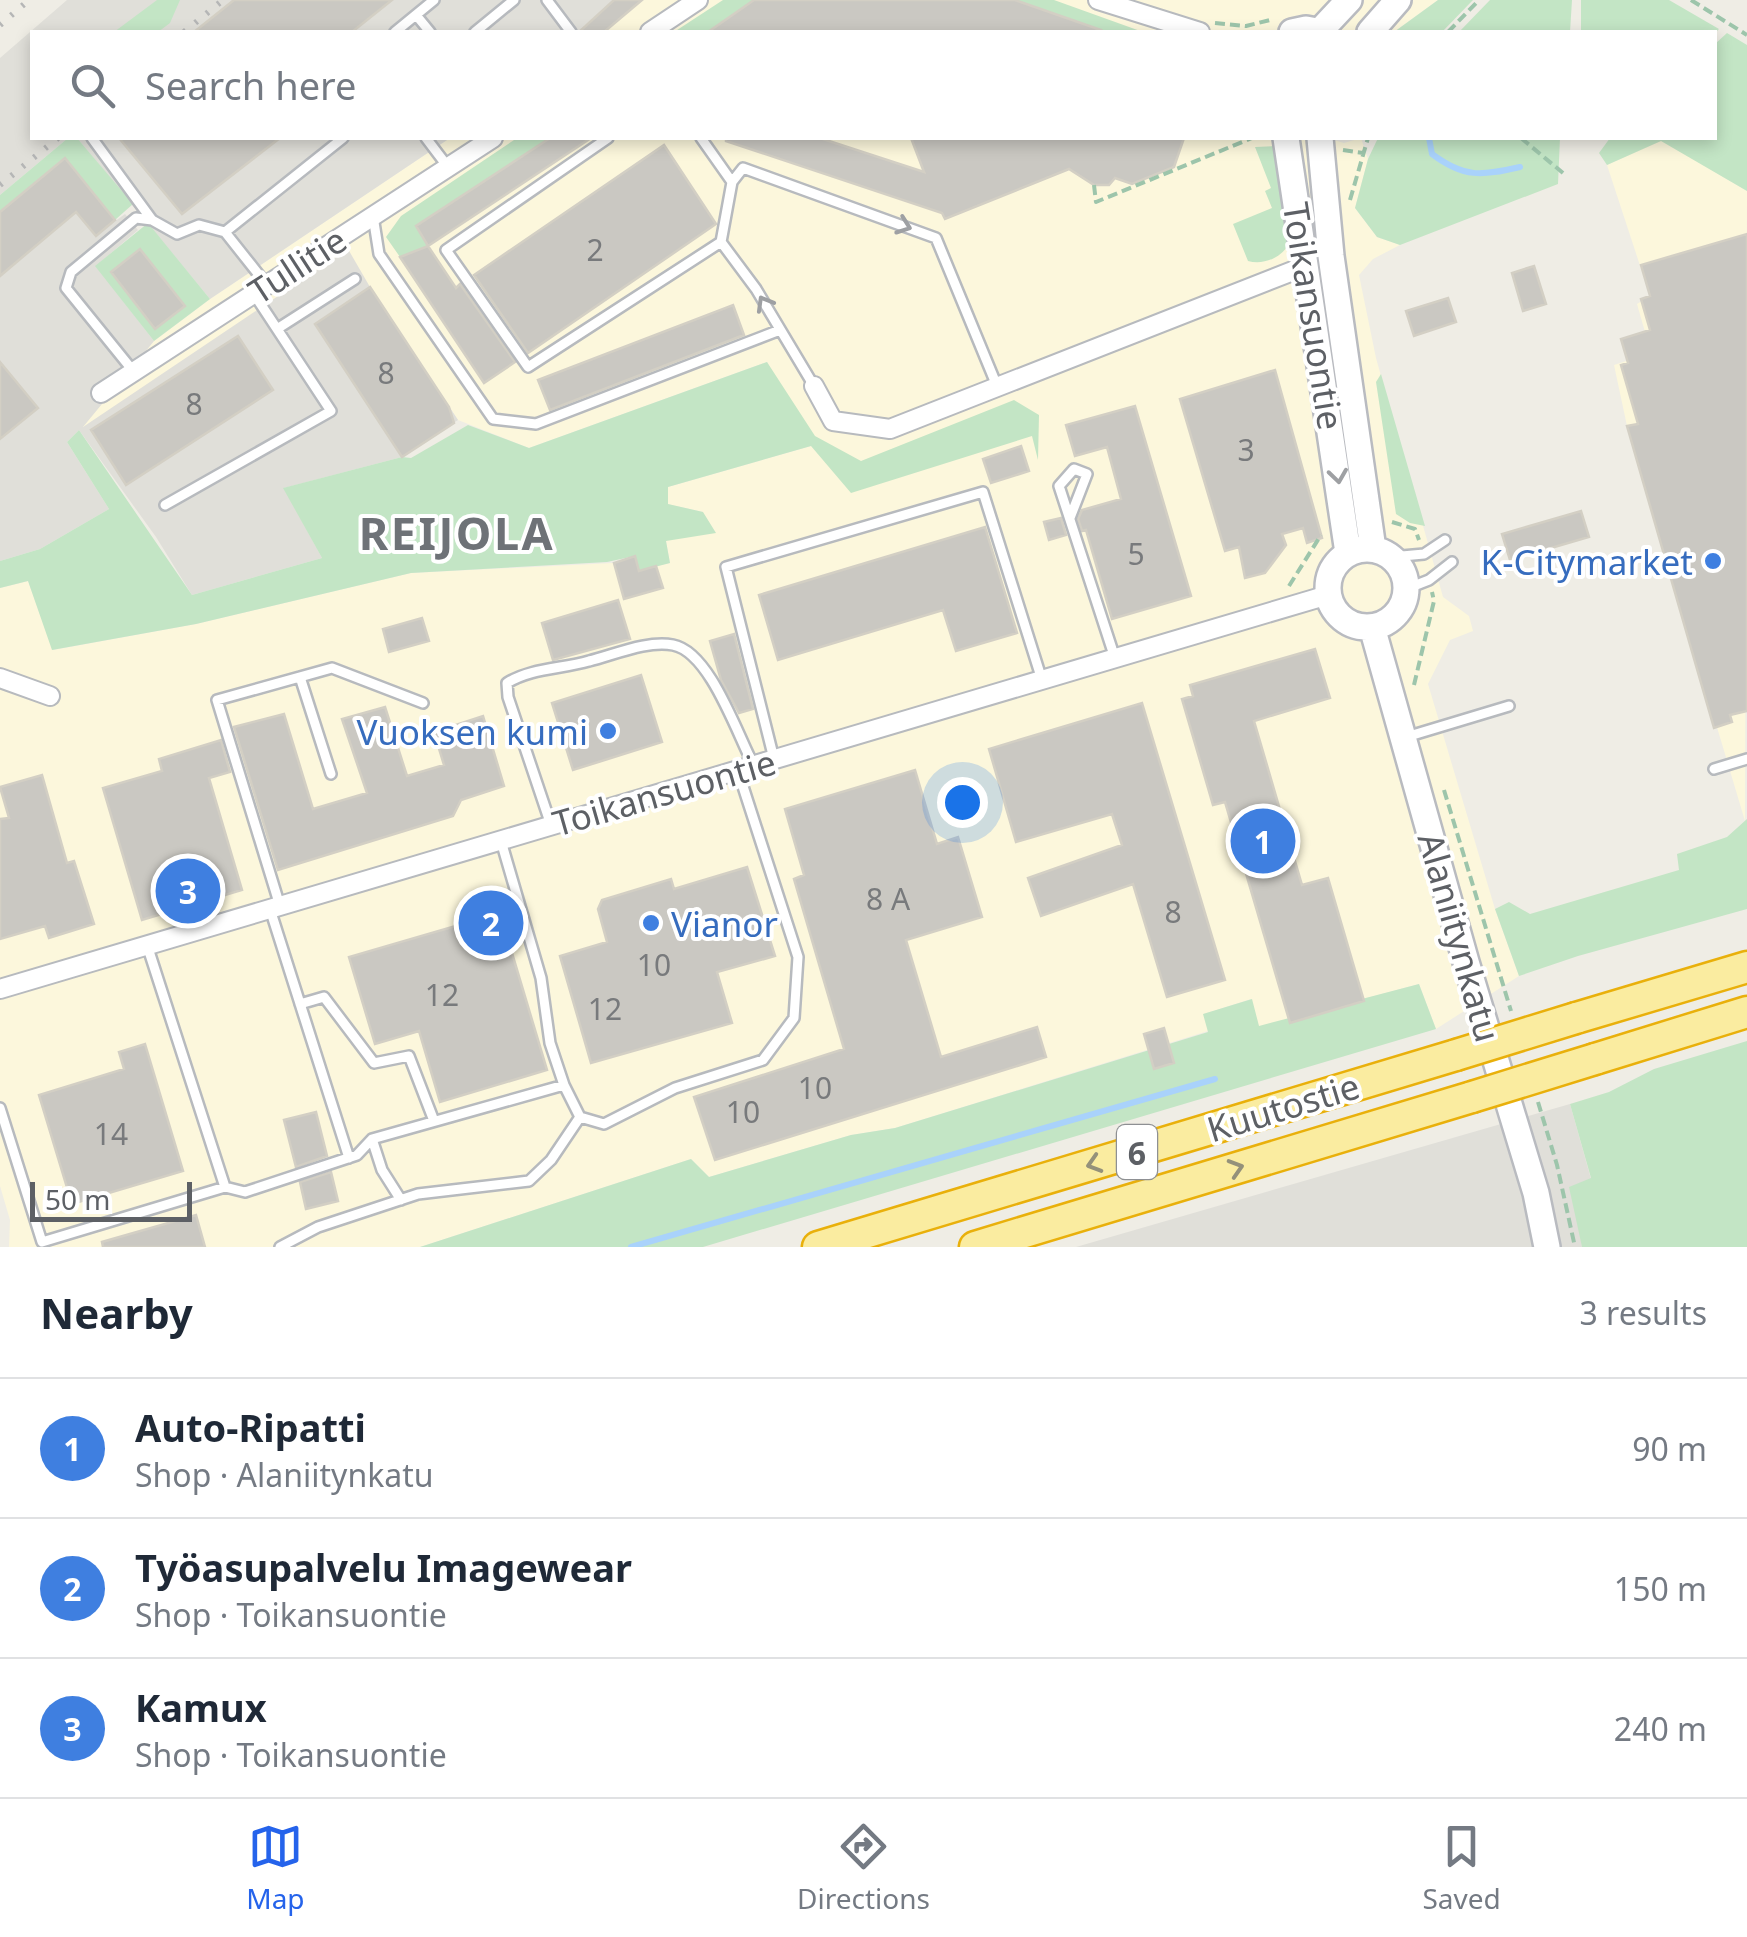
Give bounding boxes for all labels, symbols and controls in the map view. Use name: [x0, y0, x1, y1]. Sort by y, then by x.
search box: [30, 30, 1717, 140]
icon: search: [65, 58, 120, 113]
text: Search here: [145, 59, 356, 111]
street label: Toikansuontie: [1273, 199, 1355, 433]
one-way arrow: [894, 214, 911, 235]
street label: Tullitie: [239, 216, 355, 314]
house number: 2: [586, 229, 604, 270]
one-way arrow: [757, 296, 776, 314]
house number: 8: [377, 352, 395, 393]
house number: 8: [185, 383, 203, 424]
house number: 3: [1237, 429, 1255, 470]
one-way arrow: [1326, 468, 1347, 484]
district label: REIJOLA: [359, 502, 555, 563]
house number: 5: [1127, 533, 1145, 574]
place label: K-Citymarket: [1481, 538, 1693, 585]
marker: K-Citymarket: [1702, 550, 1724, 572]
place label: Vuoksen kumi: [357, 708, 588, 755]
marker: Vuoksen kumi: [597, 720, 619, 742]
street label: Toikansuontie: [547, 738, 781, 846]
your location: [937, 777, 988, 828]
pin: 1: [1230, 804, 1296, 878]
street label: Alaniitynkatu: [1408, 827, 1512, 1047]
pin: 3: [156, 854, 220, 928]
house number: 8 A: [866, 878, 911, 919]
pin: 2: [458, 886, 524, 960]
house number: 8: [1164, 891, 1182, 932]
place label: Vianor: [671, 900, 778, 947]
marker: Vianor: [640, 912, 662, 934]
house number: 10: [637, 944, 671, 985]
house number: 12: [425, 974, 459, 1015]
house number: 12: [588, 988, 622, 1029]
street label: Kuutostie: [1201, 1062, 1365, 1152]
house number: 10: [798, 1067, 832, 1108]
house number: 10: [726, 1091, 760, 1132]
house number: 14: [94, 1113, 128, 1154]
road number: 6: [1117, 1125, 1157, 1179]
one-way arrow: [1087, 1152, 1104, 1173]
one-way arrow: [1227, 1159, 1244, 1180]
scale bar: [30, 1177, 192, 1222]
text: 50 m: [45, 1180, 111, 1218]
text: Nearby: [40, 1284, 193, 1341]
text: 3 results: [1580, 1291, 1707, 1334]
text: Auto-Ripatti: [135, 1401, 366, 1453]
text: 1: [63, 1427, 82, 1470]
text: 90 m: [1632, 1427, 1707, 1470]
text: Shop · Alaniitynkatu: [135, 1453, 434, 1496]
text: Työasupalvelu Imagewear: [135, 1541, 632, 1593]
text: 2: [63, 1567, 82, 1610]
text: 150 m: [1614, 1567, 1707, 1610]
text: Shop · Toikansuontie: [135, 1593, 447, 1636]
text: Kamux: [135, 1681, 267, 1733]
text: 3: [63, 1707, 82, 1750]
text: 240 m: [1614, 1707, 1707, 1750]
text: Shop · Toikansuontie: [135, 1733, 447, 1776]
tab: Map: [246, 1819, 305, 1917]
tab: Directions: [797, 1819, 930, 1917]
tab: Saved: [1422, 1819, 1501, 1917]

